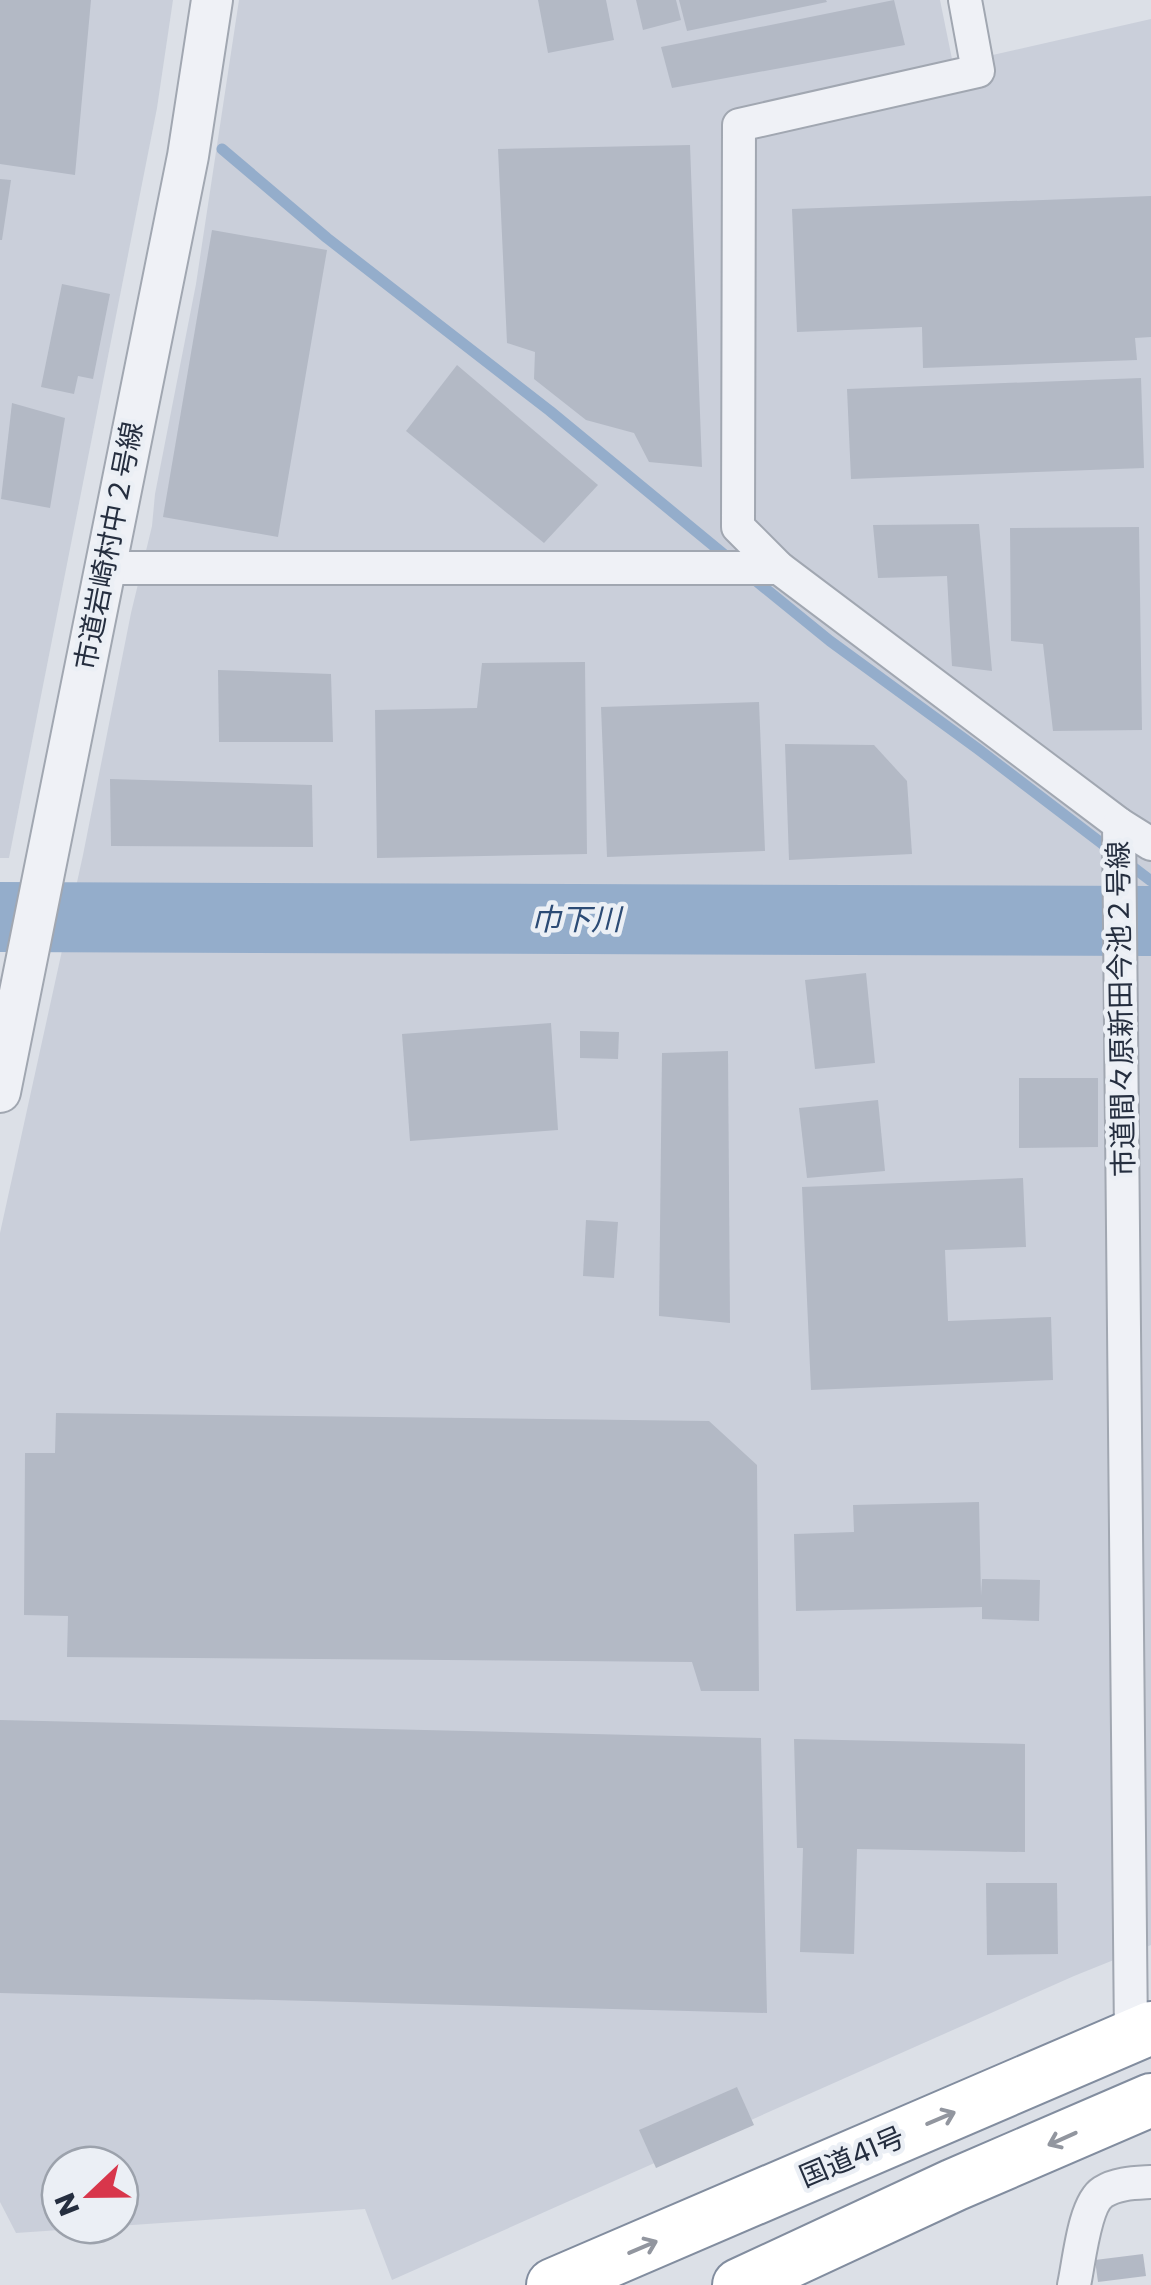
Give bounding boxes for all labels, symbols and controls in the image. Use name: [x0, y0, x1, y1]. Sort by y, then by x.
street label: 市道岩崎村中２号線: [66, 419, 152, 673]
street label: 市道間々原新田今池２号線: [1099, 841, 1143, 1177]
water label: 巾下川: [531, 898, 624, 941]
one-way arrow: [925, 2108, 956, 2126]
street label: 国道41号: [793, 2117, 911, 2197]
one-way arrow: [1047, 2131, 1078, 2149]
north arrow: [40, 2145, 140, 2245]
text: N: [45, 2187, 89, 2221]
one-way arrow: [627, 2236, 657, 2254]

